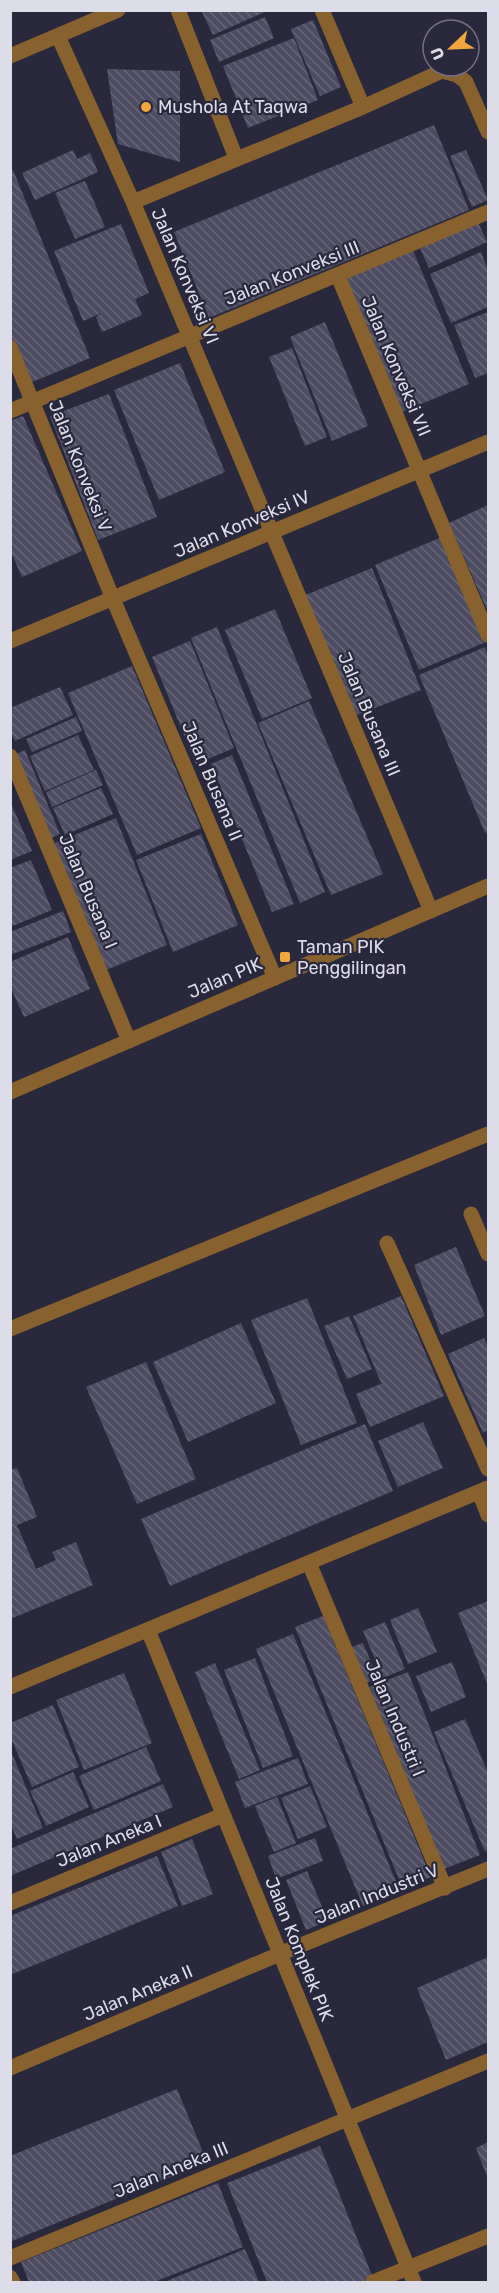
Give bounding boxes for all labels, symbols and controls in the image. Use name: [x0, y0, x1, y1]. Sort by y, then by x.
north arrow: [421, 18, 481, 78]
text: U: [427, 45, 449, 63]
place label: Mushola At Taqwa: [158, 96, 308, 118]
marker: Mushola At Taqwa: [139, 100, 153, 114]
street label: Jalan Konveksi VI: [147, 205, 223, 347]
street label: Jalan Konveksi III: [221, 236, 363, 310]
street label: Jalan Konveksi VII: [357, 293, 435, 439]
street label: Jalan Konveksi V: [44, 397, 117, 535]
street label: Jalan Konveksi IV: [171, 485, 314, 563]
street label: Jalan Busana III: [333, 649, 405, 779]
street label: Jalan Busana II: [177, 718, 247, 844]
street label: Jalan Busana I: [54, 830, 122, 952]
place label: Taman PIK Penggilingan: [297, 936, 407, 979]
marker: Taman PIK Penggilingan: [278, 950, 292, 964]
street label: Jalan PIK: [185, 953, 265, 1003]
street label: Jalan Industri I: [360, 1656, 430, 1780]
street label: Jalan Aneka I: [53, 1810, 165, 1872]
street label: Jalan Industri V: [312, 1859, 442, 1929]
street label: Jalan Komplek PIK: [260, 1874, 338, 2024]
street label: Jalan Aneka II: [80, 1960, 196, 2026]
street label: Jalan Aneka III: [110, 2137, 232, 2203]

